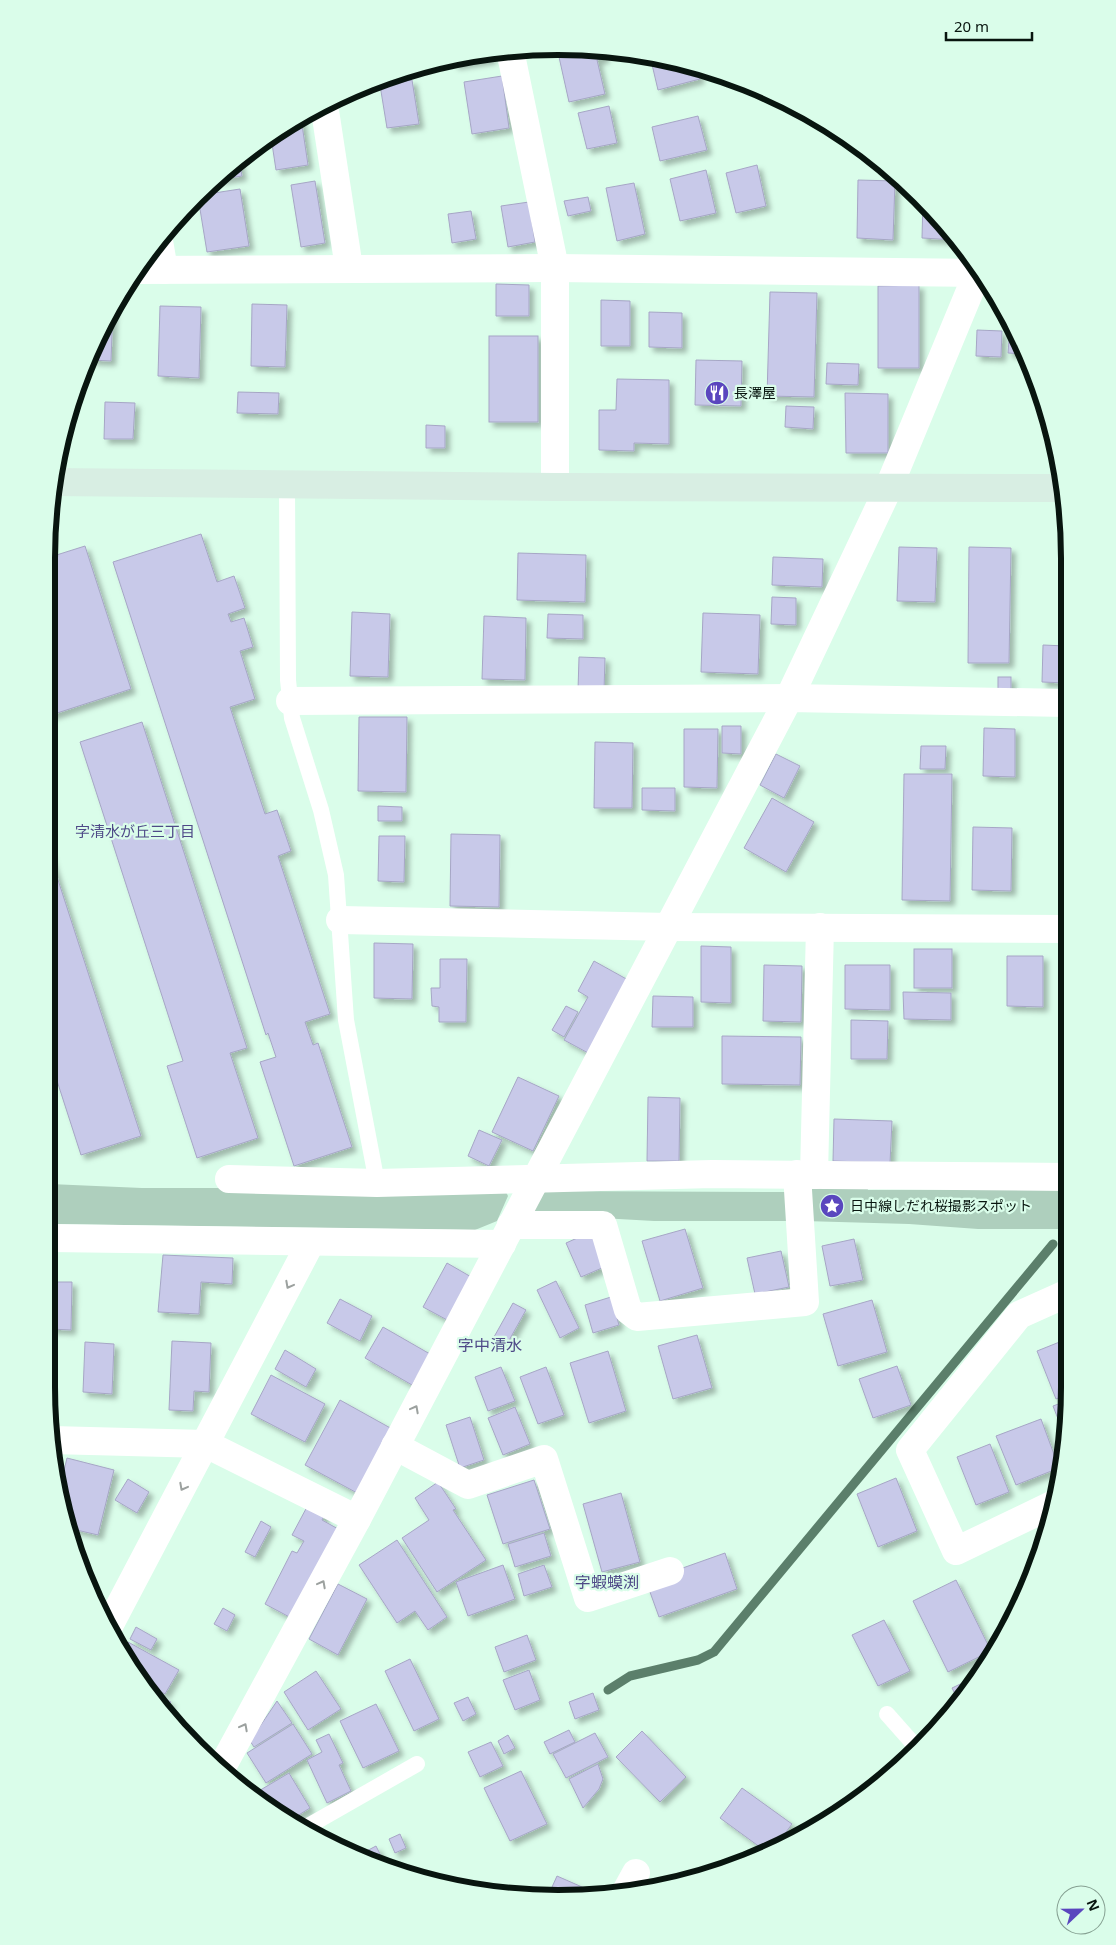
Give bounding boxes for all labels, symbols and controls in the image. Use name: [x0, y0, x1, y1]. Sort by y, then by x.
scale bar: [946, 10, 1032, 42]
text: 20 m: [954, 16, 989, 36]
restaurant icon: 長澤屋: [704, 380, 730, 406]
place label: 長澤屋: [734, 383, 776, 402]
district label: 字清水が丘三丁目: [75, 821, 195, 841]
place icon: 日中線しだれ桜撮影スポット: [819, 1193, 845, 1219]
place label: 日中線しだれ桜撮影スポット: [850, 1196, 1032, 1215]
one-way arrow: [285, 1280, 295, 1289]
district label: 字中清水: [458, 1334, 522, 1356]
one-way arrow: [409, 1406, 419, 1415]
one-way arrow: [179, 1482, 189, 1491]
district label: 字蝦蟆渕: [575, 1571, 639, 1593]
one-way arrow: [316, 1580, 326, 1589]
one-way arrow: [238, 1723, 248, 1732]
north arrow: [1056, 1885, 1106, 1935]
text: N: [1083, 1896, 1104, 1914]

